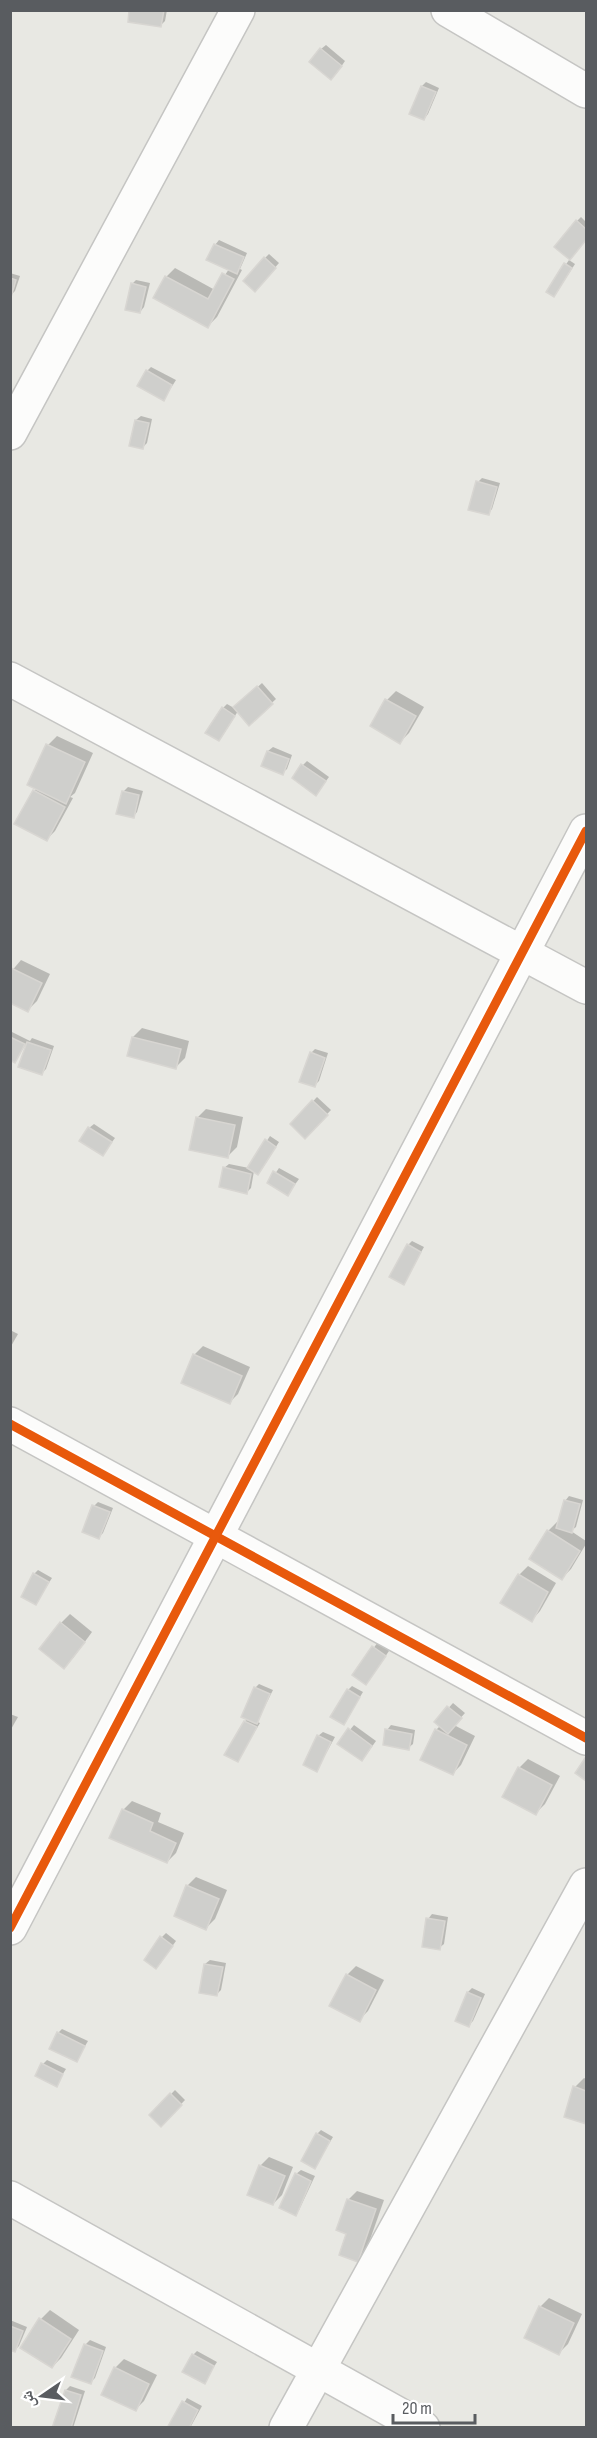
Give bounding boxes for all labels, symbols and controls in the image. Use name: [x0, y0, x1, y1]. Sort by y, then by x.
north arrow: [12, 2366, 72, 2426]
scale bar: [393, 2387, 476, 2425]
text: ش: [18, 2389, 40, 2410]
text: 20 m: [402, 2398, 432, 2419]

